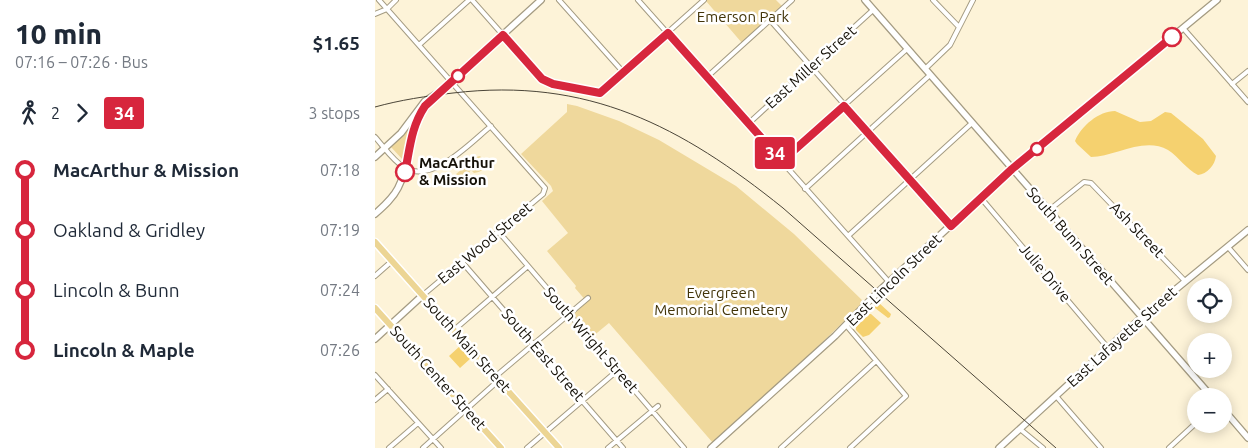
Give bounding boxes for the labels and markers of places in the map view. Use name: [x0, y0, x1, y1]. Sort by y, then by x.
unlabelled marker: [1162, 27, 1182, 47]
unlabelled marker: [451, 69, 465, 83]
unlabelled marker: [1030, 142, 1044, 156]
place label: MacArthur & Mission: [419, 154, 496, 188]
marker: MacArthur & Mission: [395, 162, 415, 182]

